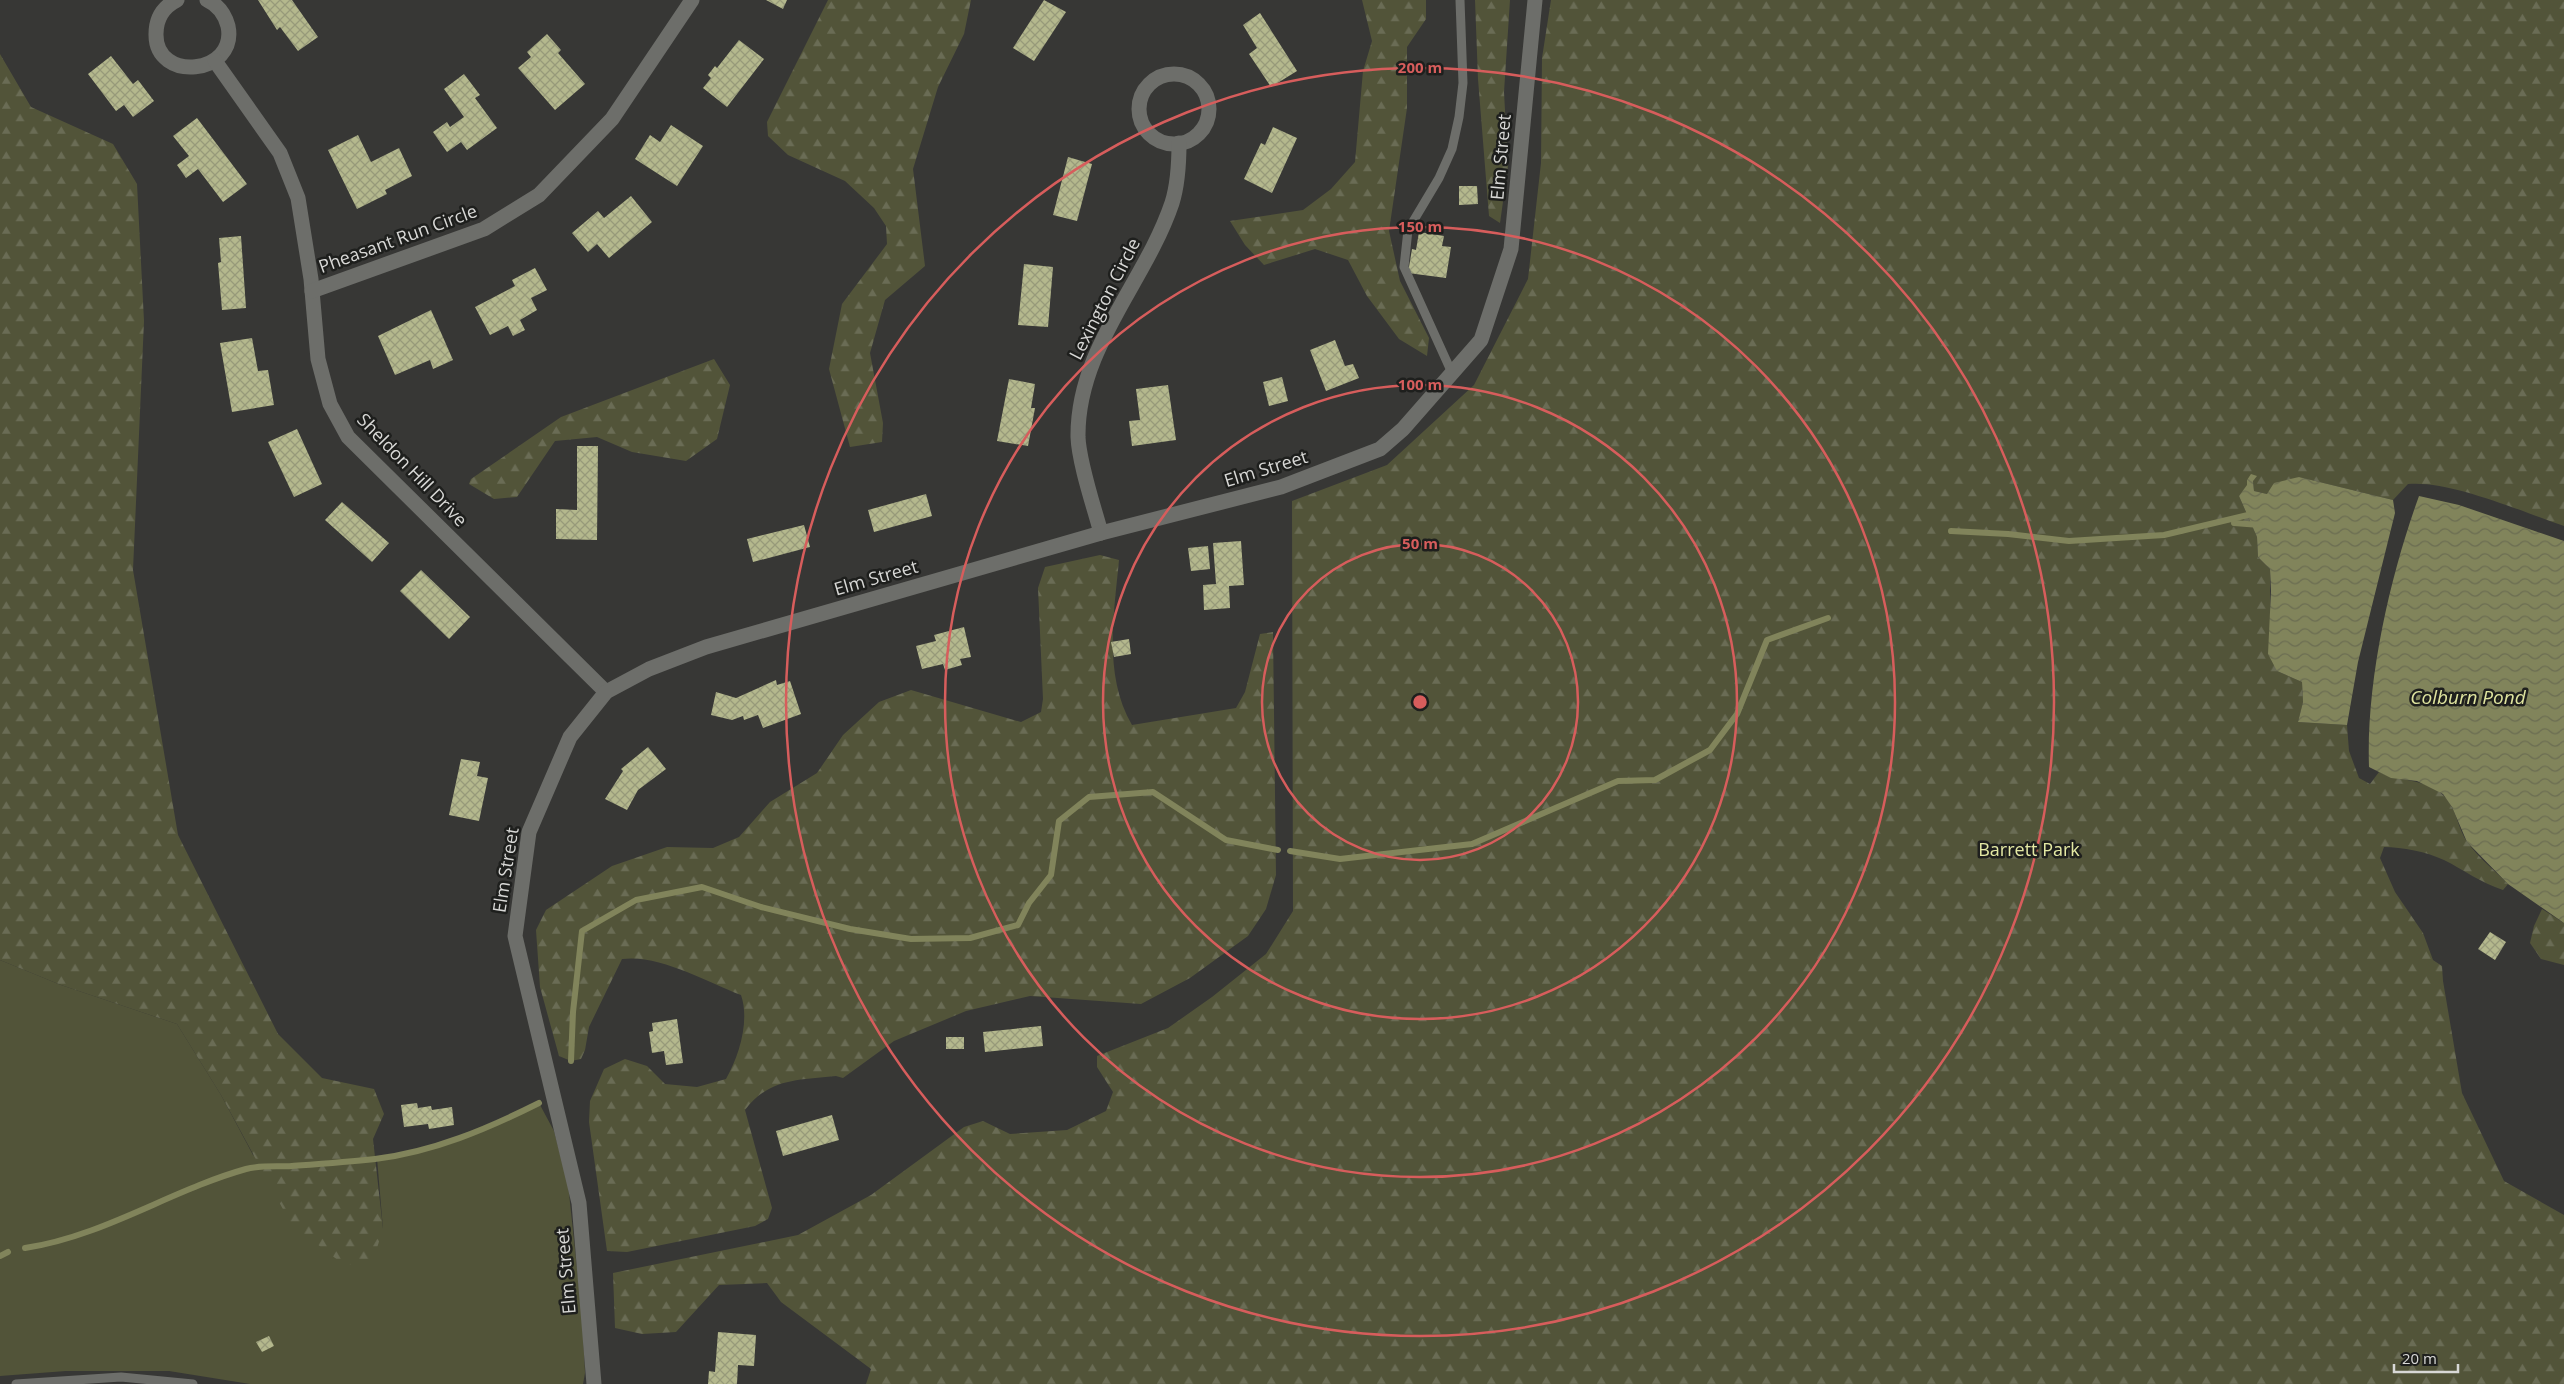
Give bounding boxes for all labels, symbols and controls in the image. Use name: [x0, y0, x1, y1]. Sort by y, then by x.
text: 200 m: [1398, 57, 1442, 77]
street label: Elm Street: [1484, 113, 1516, 201]
street label: Pheasant Run Circle: [315, 198, 480, 278]
text: 150 m: [1398, 216, 1442, 236]
street label: Lexington Circle: [1063, 234, 1145, 364]
text: 100 m: [1398, 374, 1442, 394]
street label: Sheldon Hill Drive: [352, 407, 473, 531]
street label: Elm Street: [1221, 444, 1310, 492]
text: 50 m: [1402, 533, 1438, 553]
street label: Elm Street: [831, 554, 920, 600]
water label: Colburn Pond: [2410, 684, 2527, 710]
centre of rings: [1411, 693, 1429, 711]
street label: Elm Street: [486, 825, 524, 914]
park label: Barrett Park: [1978, 837, 2080, 861]
street label: Elm Street: [549, 1227, 581, 1315]
scale bar: [2394, 1342, 2458, 1374]
text: 20 m: [2402, 1348, 2437, 1368]

